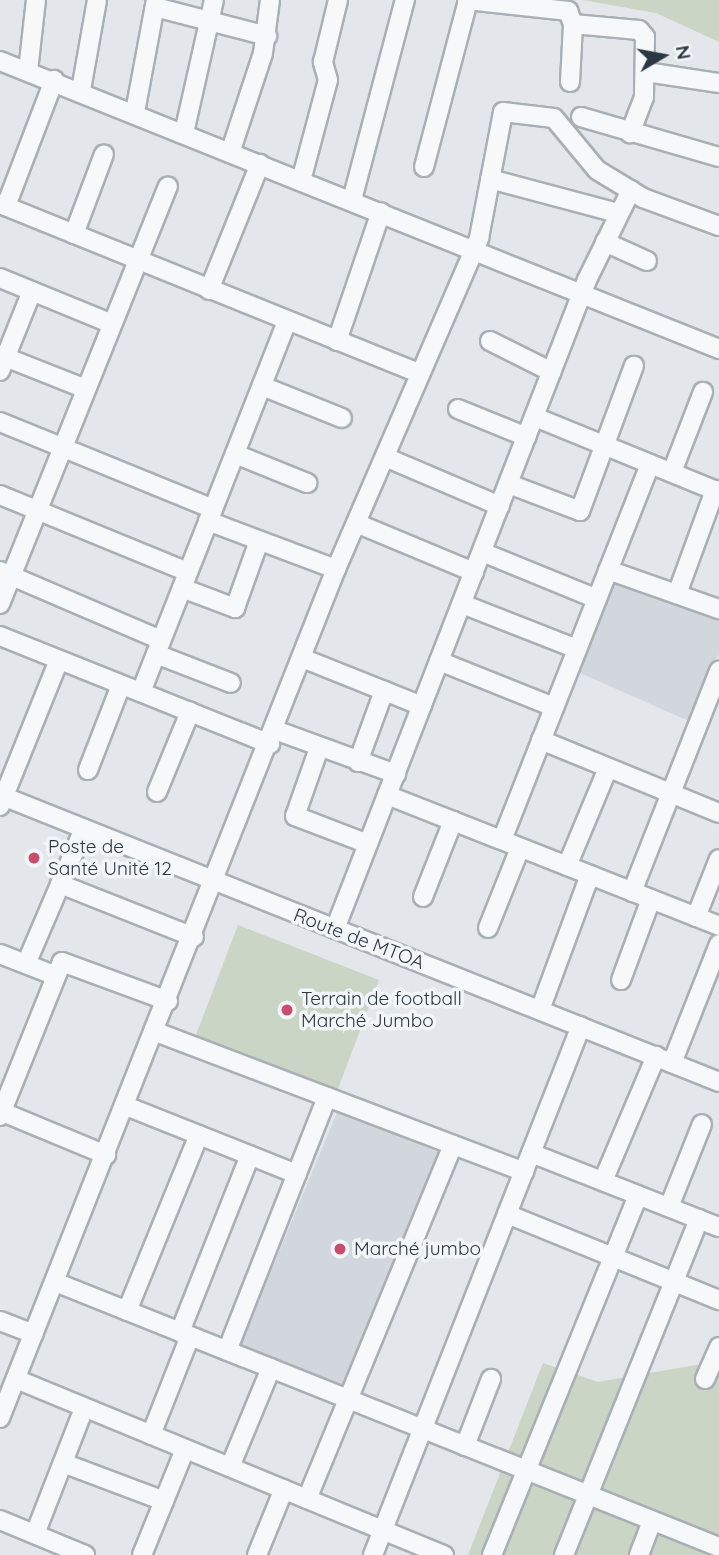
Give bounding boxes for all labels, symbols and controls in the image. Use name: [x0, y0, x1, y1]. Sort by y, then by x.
north arrow: [628, 21, 698, 91]
text: N: [671, 43, 697, 61]
place label: Poste de Santé Unité 12: [48, 836, 172, 880]
marker: Poste de Santé Unité 12: [26, 850, 42, 866]
street label: Route de MTOA: [290, 904, 428, 974]
place label: Terrain de football Marché Jumbo: [301, 988, 462, 1032]
marker: Terrain de football Marché Jumbo: [279, 1002, 295, 1018]
place label: Marché jumbo: [354, 1238, 481, 1260]
marker: Marché jumbo: [332, 1241, 348, 1257]

